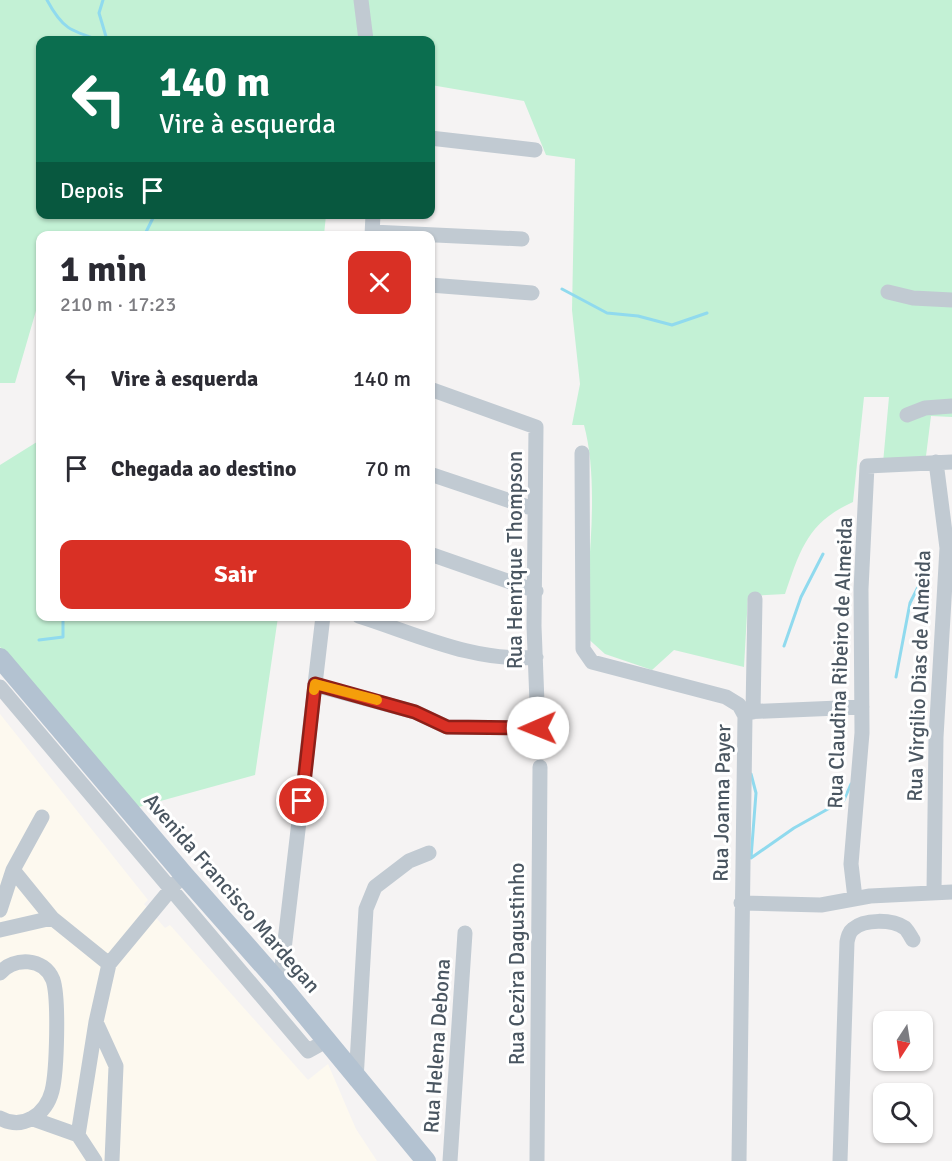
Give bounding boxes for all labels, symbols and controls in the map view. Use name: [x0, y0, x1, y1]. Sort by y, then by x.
text: 140 m: [159, 57, 270, 108]
icon: left: [60, 60, 138, 138]
text: Vire à esquerda: [159, 108, 336, 141]
icon: arrive: [136, 174, 169, 207]
text: Depois: [60, 177, 124, 204]
text: 1 min: [60, 247, 147, 292]
button: close: [348, 251, 411, 314]
text: 210 m · 17:23: [60, 292, 176, 317]
icon: left: [60, 362, 93, 395]
text: Vire à esquerda: [111, 365, 258, 392]
text: 140 m: [353, 365, 411, 392]
street label: Rua Henrique Thompson: [502, 451, 528, 669]
icon: arrive: [60, 452, 93, 485]
text: Chegada ao destino: [111, 455, 297, 482]
text: 70 m: [365, 455, 411, 482]
street label: Rua Claudina Ribeiro de Almeida: [822, 517, 858, 809]
button: Sair: [60, 540, 411, 609]
street label: Rua Virgilio Dias de Almeida: [902, 550, 936, 802]
position arrow: [506, 696, 570, 760]
street label: Rua Joanna Payer: [708, 724, 736, 882]
pin: [276, 775, 327, 826]
icon: arrive: [285, 784, 318, 817]
street label: Avenida Francisco Mardegan: [138, 788, 326, 998]
street label: Rua Cezira Dagustinho: [504, 863, 530, 1065]
street label: Rua Helena Debona: [418, 958, 456, 1134]
north arrow: [873, 1011, 933, 1071]
map controls: [873, 1011, 933, 1143]
button: search: [873, 1083, 933, 1143]

